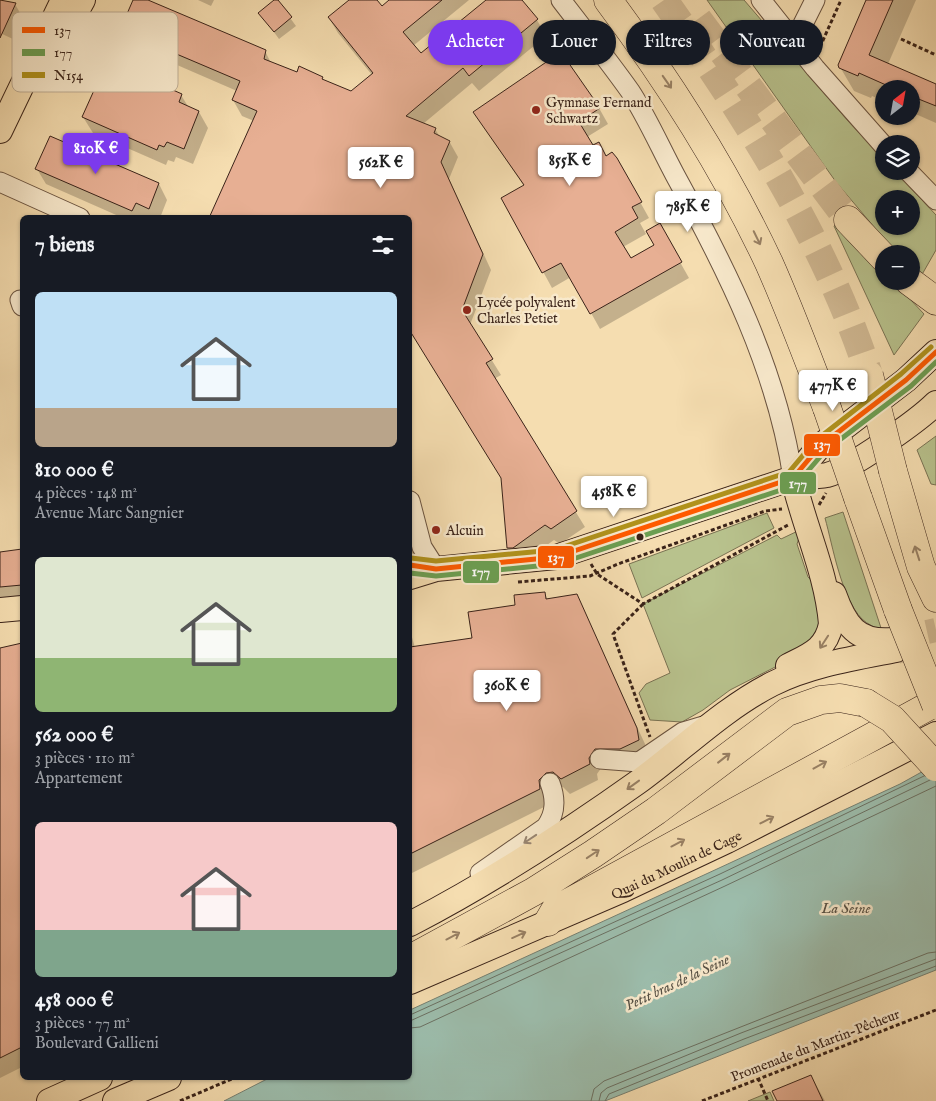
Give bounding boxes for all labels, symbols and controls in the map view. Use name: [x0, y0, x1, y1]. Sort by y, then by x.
legend: [12, 12, 178, 92]
chip: Acheter: [428, 20, 523, 65]
chip: Louer: [533, 20, 616, 65]
chip: Filtres: [626, 20, 710, 65]
chip: Nouveau: [720, 20, 823, 65]
text: 137: [54, 22, 71, 40]
text: 177: [54, 44, 72, 62]
text: N154: [54, 67, 83, 85]
one-way arrow: [662, 75, 672, 89]
north arrow: [875, 80, 920, 125]
map controls: [875, 80, 920, 290]
place label: Gymnase Fernand Schwartz: [546, 94, 652, 128]
marker: Gymnase Fernand Schwartz: [530, 104, 542, 116]
pin: 810K €: [55, 132, 137, 175]
button: layers: [875, 135, 920, 180]
text: 810K €: [74, 139, 118, 159]
pin: 855K €: [529, 144, 611, 187]
pin: 562K €: [340, 146, 422, 189]
text: 855K €: [549, 151, 591, 171]
text: 562K €: [359, 153, 403, 173]
pin: 785K €: [647, 190, 729, 233]
button: +: [875, 190, 920, 235]
text: 785K €: [666, 197, 710, 217]
icon: filters: [369, 231, 397, 259]
one-way arrow: [752, 231, 762, 246]
text: 7 biens: [35, 232, 94, 259]
button: −: [875, 245, 920, 290]
place label: Lycée polyvalent Charles Petiet: [477, 294, 576, 328]
marker: Lycée polyvalent Charles Petiet: [461, 304, 473, 316]
icon: home: [171, 324, 261, 414]
pin: 477K €: [792, 370, 874, 412]
text: 477K €: [810, 376, 856, 396]
line badge: 137: [803, 433, 841, 457]
text: 137: [814, 436, 831, 454]
text: 810 000 €: [35, 457, 114, 484]
line badge: 177: [779, 471, 817, 495]
text: 177: [789, 475, 808, 493]
pin: 458K €: [573, 476, 655, 518]
text: 458K €: [592, 482, 636, 502]
text: 4 pièces · 148 m²: [35, 484, 137, 504]
text: Avenue Marc Sangnier: [35, 504, 184, 524]
place label: Alcuin: [445, 522, 484, 540]
marker: Alcuin: [430, 524, 442, 536]
unlabelled marker: [635, 532, 645, 542]
line badge: 137: [537, 545, 575, 569]
one-way arrow: [912, 546, 921, 561]
text: 137: [548, 549, 565, 567]
line badge: 177: [462, 560, 500, 584]
text: 177: [472, 563, 491, 581]
icon: home: [171, 589, 261, 679]
one-way arrow: [819, 635, 829, 649]
pin: 360K €: [466, 670, 548, 712]
text: 360K €: [484, 676, 530, 696]
text: 562 000 €: [35, 722, 114, 749]
text: 3 pièces · 110 m²: [35, 749, 135, 769]
one-way arrow: [717, 753, 731, 763]
one-way arrow: [813, 760, 828, 770]
text: Appartement: [35, 769, 122, 789]
one-way arrow: [627, 780, 641, 790]
one-way arrow: [759, 815, 774, 824]
street label: Quai du Moulin de Cage: [609, 827, 746, 904]
one-way arrow: [523, 834, 537, 844]
one-way arrow: [670, 838, 685, 847]
one-way arrow: [586, 849, 600, 859]
icon: home: [171, 854, 261, 944]
water label: La Seine: [821, 899, 870, 918]
one-way arrow: [511, 929, 526, 939]
one-way arrow: [445, 931, 460, 940]
water label: Petit bras de la Seine: [622, 950, 732, 1015]
text: 458 000 €: [35, 987, 113, 1014]
street label: Promenade du Martin-Pêcheur: [728, 1005, 902, 1087]
text: 3 pièces · 77 m²: [35, 1014, 130, 1034]
text: Boulevard Gallieni: [35, 1034, 159, 1054]

